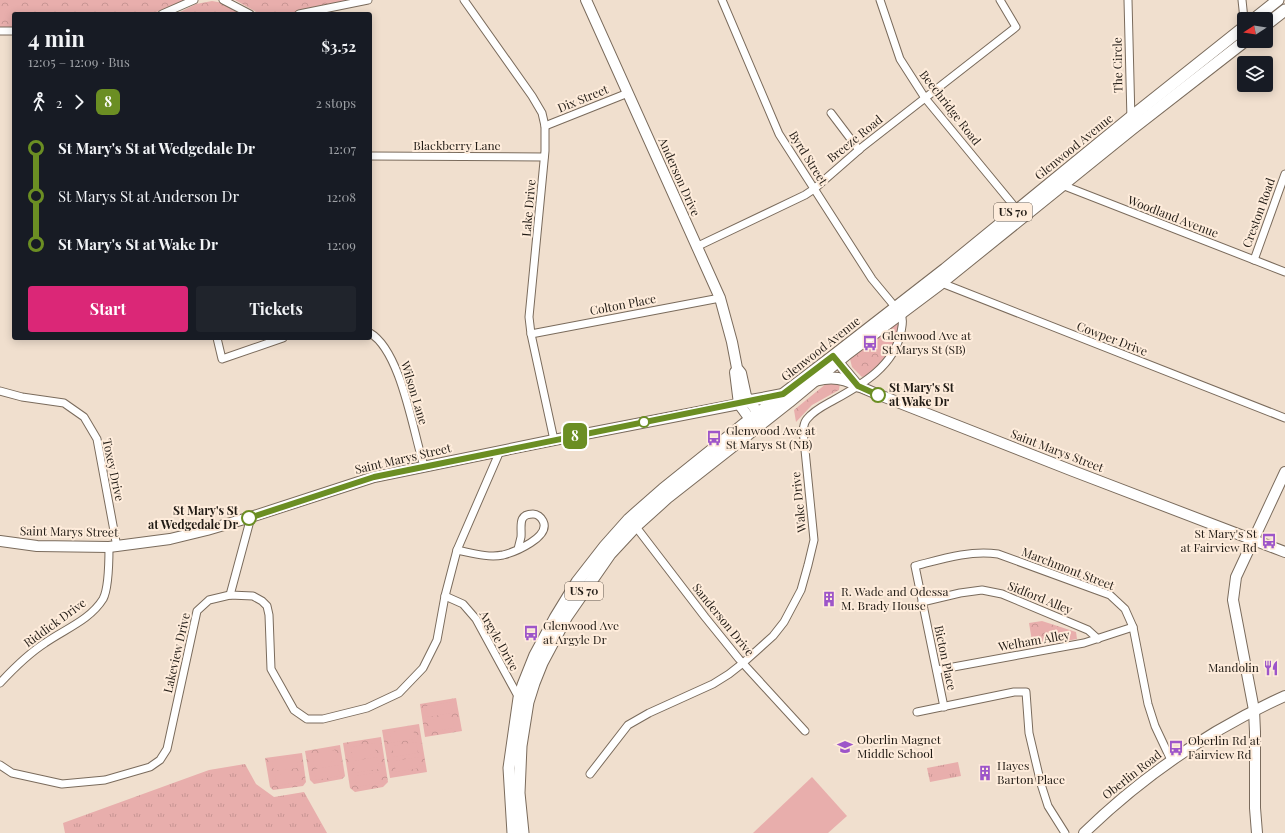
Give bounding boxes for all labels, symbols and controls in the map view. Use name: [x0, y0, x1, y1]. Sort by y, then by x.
north arrow: [1237, 12, 1273, 48]
map controls: [1237, 12, 1273, 92]
text: 4 min: [28, 23, 85, 53]
text: $3.52: [322, 36, 356, 56]
street label: The Circle: [1109, 37, 1125, 93]
text: 12:05 – 12:09 · Bus: [28, 53, 130, 70]
button: layers: [1237, 56, 1273, 92]
street label: Beechridge Road: [916, 67, 985, 148]
street label: Dix Street: [555, 80, 611, 116]
icon: walk: [28, 91, 50, 113]
icon: forward: [68, 91, 90, 113]
text: 8: [104, 92, 112, 111]
text: 2: [56, 94, 62, 111]
text: 2 stops: [316, 94, 356, 111]
street label: Glenwood Avenue: [1031, 110, 1116, 183]
street label: Breeze Road: [823, 111, 885, 165]
street label: Byrd Street: [786, 128, 832, 188]
street label: Anderson Drive: [655, 134, 704, 218]
street label: Blackberry Lane: [413, 137, 501, 153]
text: St Mary's St at Wedgedale Dr: [58, 138, 255, 158]
text: 12:07: [328, 140, 356, 157]
street label: Creston Road: [1238, 176, 1278, 250]
street label: Lake Drive: [518, 178, 538, 237]
text: St Marys St at Anderson Dr: [58, 186, 239, 206]
text: 12:08: [327, 188, 356, 205]
street label: Woodland Avenue: [1125, 191, 1221, 241]
road number: US 70: [994, 203, 1032, 221]
text: St Mary's St at Wake Dr: [58, 234, 218, 254]
text: 12:09: [327, 236, 356, 253]
button: Start: [28, 286, 188, 332]
button: Tickets: [196, 286, 356, 332]
street label: Colton Place: [588, 290, 657, 318]
street label: Glenwood Avenue: [778, 312, 863, 384]
street label: Cowper Drive: [1075, 317, 1150, 359]
place label: Glenwood Ave at St Marys St (SB): [882, 327, 972, 357]
bus stop icon: Glenwood Ave at St Marys St (SB): [861, 334, 879, 352]
street label: Wilson Lane: [397, 358, 432, 427]
place label: St Mary's St at Wake Dr: [889, 379, 955, 409]
marker: St Mary's St at Wake Dr: [870, 387, 886, 403]
unlabelled marker: [638, 416, 650, 428]
place label: Glenwood Ave at St Marys St (NB): [726, 422, 816, 452]
line badge: 8: [562, 423, 588, 449]
street label: Saint Marys Street: [1009, 425, 1107, 475]
text: 8: [571, 426, 579, 445]
bus stop icon: Glenwood Ave at St Marys St (NB): [705, 429, 723, 447]
street label: Toxey Drive: [100, 437, 128, 502]
street label: Saint Marys Street: [353, 439, 453, 477]
street label: Wake Drive: [787, 471, 809, 534]
place label: St Mary's St at Wedgedale Dr: [148, 502, 239, 532]
marker: St Mary's St at Wedgedale Dr: [241, 510, 257, 526]
street label: Saint Marys Street: [20, 522, 119, 540]
place label: St Mary's St at Fairview Rd: [1180, 525, 1258, 555]
bus stop icon: St Mary's St at Fairview Rd: [1260, 532, 1278, 550]
street label: Marchmont Street: [1020, 543, 1118, 593]
street label: Sidford Alley: [1006, 577, 1075, 617]
street label: Sanderson Drive: [689, 580, 758, 659]
road number: US 70: [565, 582, 603, 600]
place label: R. Wade and Odessa M. Brady House: [841, 583, 948, 613]
building icon: R. Wade and Odessa M. Brady House: [820, 590, 838, 608]
street label: Riddick Drive: [20, 594, 89, 650]
street label: Argyle Drive: [476, 607, 523, 674]
street label: Lakeview Drive: [159, 611, 193, 695]
place label: Glenwood Ave at Argyle Dr: [543, 617, 619, 647]
bus stop icon: Glenwood Ave at Argyle Dr: [522, 624, 540, 642]
street label: Bicton Place: [931, 624, 961, 692]
street label: Welham Alley: [996, 626, 1071, 654]
place label: Mandolin: [1208, 659, 1259, 675]
restaurant icon: Mandolin: [1262, 659, 1280, 677]
place label: Oberlin Magnet Middle School: [857, 731, 942, 761]
place label: Oberlin Rd at Fairview Rd: [1188, 732, 1261, 762]
school or university icon: Oberlin Magnet Middle School: [836, 738, 854, 756]
bus stop icon: Oberlin Rd at Fairview Rd: [1167, 739, 1185, 757]
street label: Oberlin Road: [1098, 746, 1164, 802]
place label: Hayes Barton Place: [997, 757, 1065, 787]
building icon: Hayes Barton Place: [976, 764, 994, 782]

